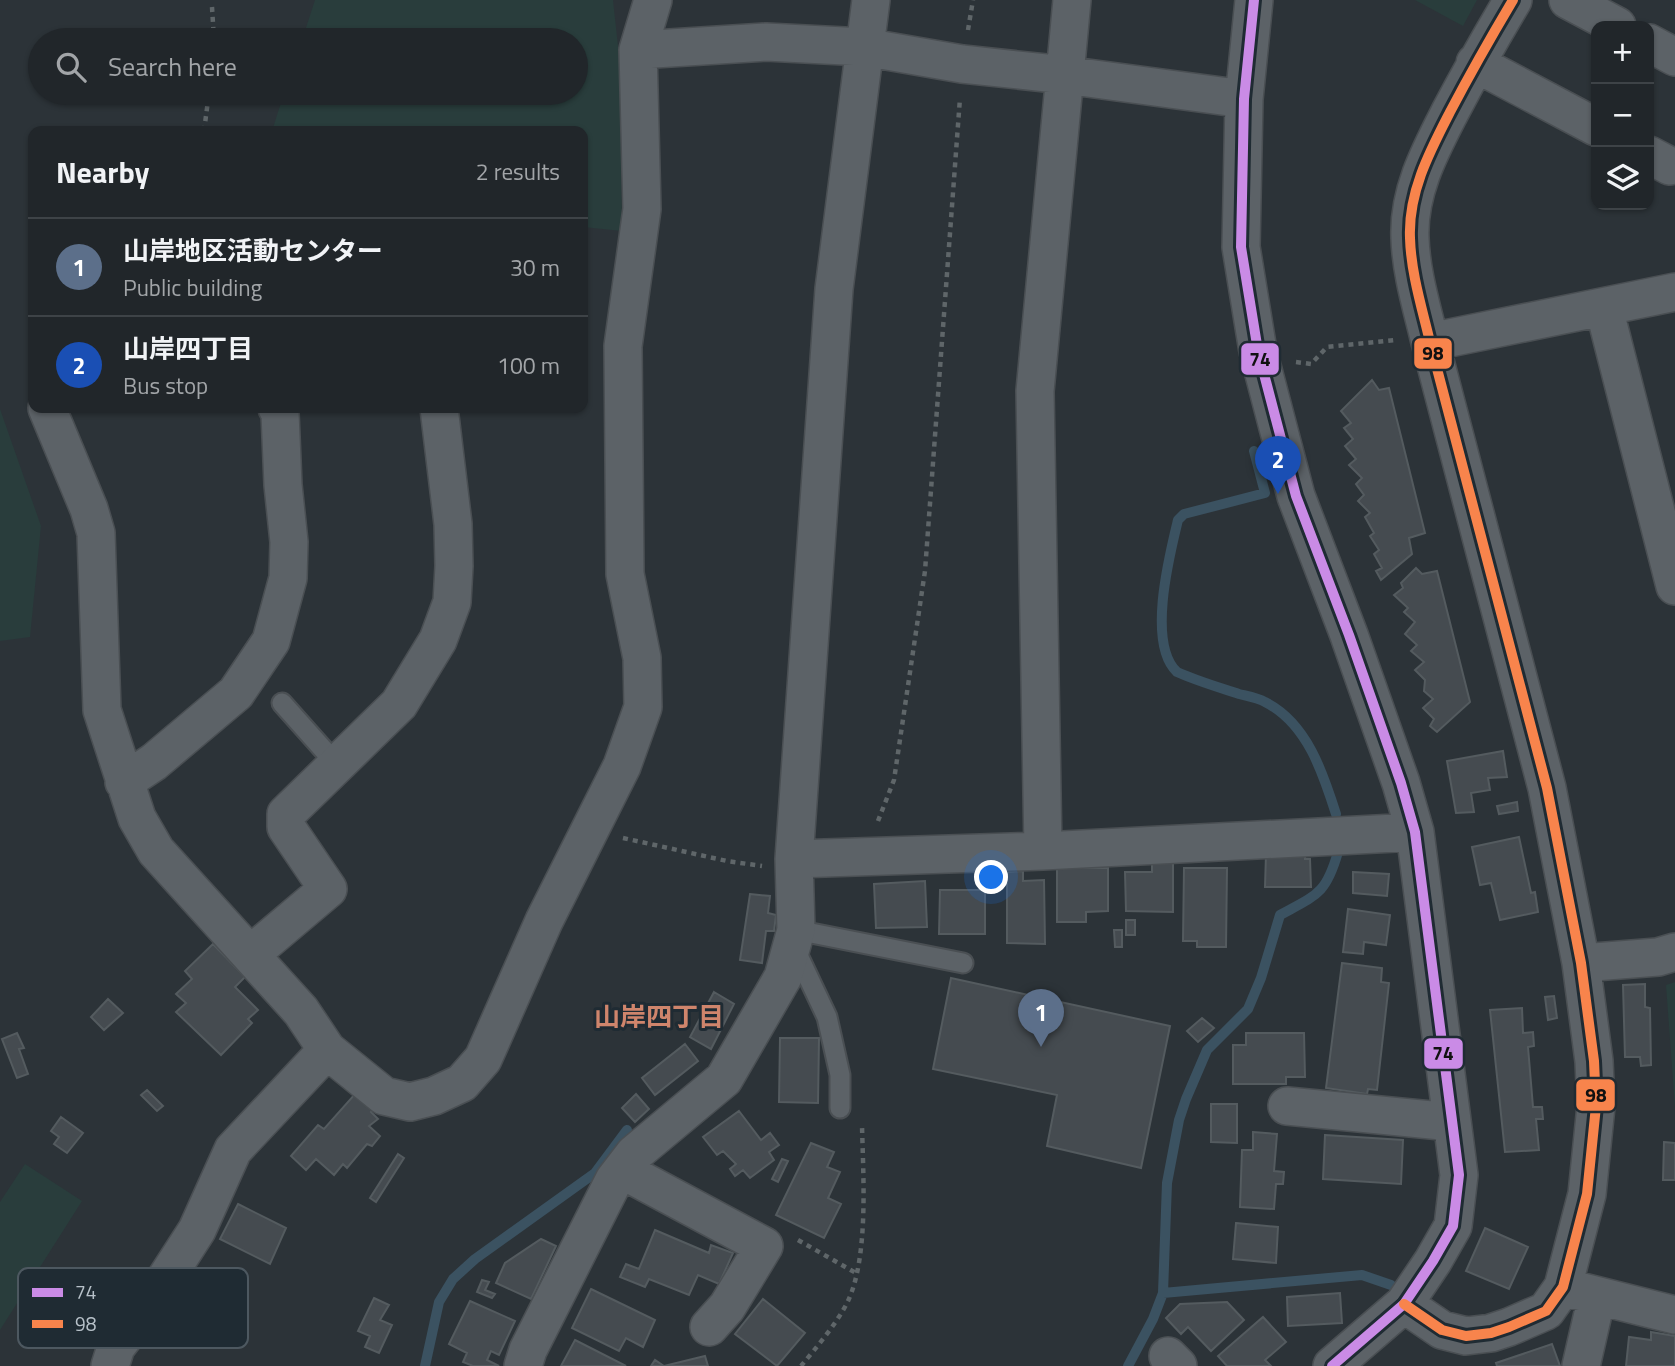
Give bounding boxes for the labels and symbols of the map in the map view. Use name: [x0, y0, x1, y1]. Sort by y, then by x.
line badge: 98: [1413, 337, 1453, 370]
text: 98: [1422, 338, 1444, 367]
line badge: 74: [1240, 342, 1280, 376]
text: 74: [1249, 344, 1271, 373]
pin: 2: [1255, 436, 1301, 494]
your location: [974, 860, 1008, 894]
pin: 1: [1018, 989, 1064, 1047]
district label: 山岸四丁目: [594, 997, 724, 1036]
line badge: 74: [1423, 1037, 1464, 1070]
text: 74: [1432, 1038, 1454, 1067]
line badge: 98: [1575, 1078, 1616, 1112]
text: 98: [1585, 1080, 1607, 1109]
legend: [18, 1268, 248, 1348]
text: 74: [75, 1277, 96, 1306]
text: 98: [75, 1309, 97, 1338]

